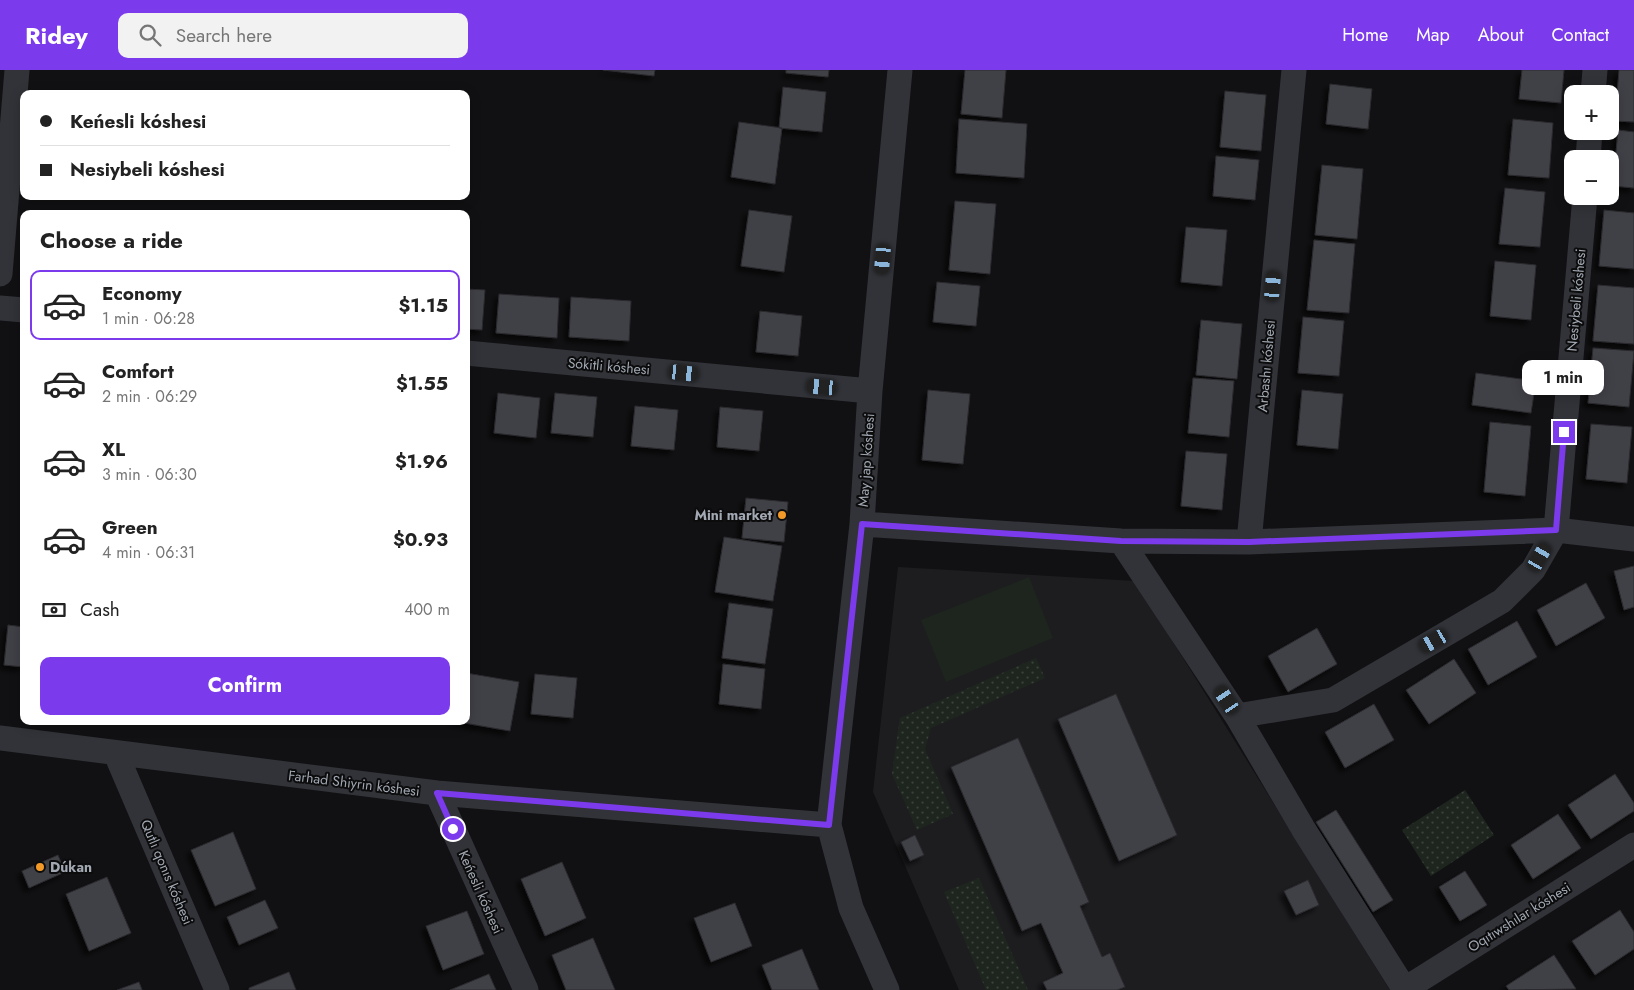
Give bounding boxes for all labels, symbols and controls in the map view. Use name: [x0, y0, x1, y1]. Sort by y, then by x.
search box: [118, 13, 468, 58]
text: Ridey: [25, 18, 88, 53]
icon: search: [136, 21, 164, 49]
text: Search here: [176, 22, 272, 49]
text: Home: [1342, 22, 1388, 48]
text: Map: [1416, 22, 1450, 48]
text: About: [1478, 22, 1523, 48]
text: Contact: [1551, 22, 1609, 48]
map controls: [1564, 85, 1619, 205]
button: +: [1564, 85, 1619, 140]
text: Keńesli kóshesi: [70, 108, 206, 135]
button: −: [1564, 150, 1619, 205]
text: Nesiybeli kóshesi: [70, 156, 225, 183]
text: Choose a ride: [40, 224, 183, 256]
car: [874, 243, 891, 275]
street label: Nesiybeli kóshesi: [1562, 248, 1590, 352]
car: [1264, 270, 1281, 302]
text: Economy: [102, 280, 182, 307]
icon: car: [42, 283, 87, 328]
text: $1.15: [398, 292, 448, 319]
text: 1 min · 06:28: [102, 307, 195, 330]
street label: Arbashı kóshesi: [1252, 319, 1280, 413]
street label: Sókitli kóshesi: [567, 352, 651, 380]
text: Comfort: [102, 358, 174, 385]
callout: 1 min: [1523, 360, 1605, 394]
icon: car: [42, 361, 87, 406]
car: [668, 364, 699, 382]
text: 1 min: [1543, 366, 1583, 389]
text: $1.55: [396, 370, 448, 397]
car: [806, 378, 837, 396]
text: 2 min · 06:29: [102, 385, 197, 408]
street label: May jap kóshesi: [853, 412, 879, 508]
route end: [1553, 421, 1575, 443]
text: XL: [102, 436, 125, 463]
icon: car: [42, 439, 87, 484]
text: $1.96: [395, 448, 448, 475]
text: 3 min · 06:30: [102, 463, 197, 486]
place label: Mini market: [694, 505, 773, 525]
marker: Mini market: [776, 509, 788, 521]
text: Green: [102, 514, 158, 541]
icon: car: [42, 517, 87, 562]
text: $0.93: [393, 526, 448, 553]
car: [1526, 540, 1553, 574]
text: 4 min · 06:31: [102, 541, 195, 564]
icon: cash: [40, 596, 68, 624]
text: Cash: [80, 596, 120, 623]
text: 400 m: [404, 598, 450, 621]
car: [1417, 627, 1450, 655]
button: Confirm: [40, 657, 450, 715]
car: [1212, 683, 1241, 717]
street label: Farhad Shiyrin kóshesi: [287, 765, 421, 801]
street label: Qutlı qonıs kóshesi: [136, 816, 198, 928]
route start: [442, 818, 464, 840]
street label: Keńesli kóshesi: [454, 847, 508, 937]
place label: Dúkan: [50, 857, 92, 877]
marker: Dúkan: [34, 861, 46, 873]
street label: Oqıtıwshılar kóshesi: [1464, 877, 1574, 957]

